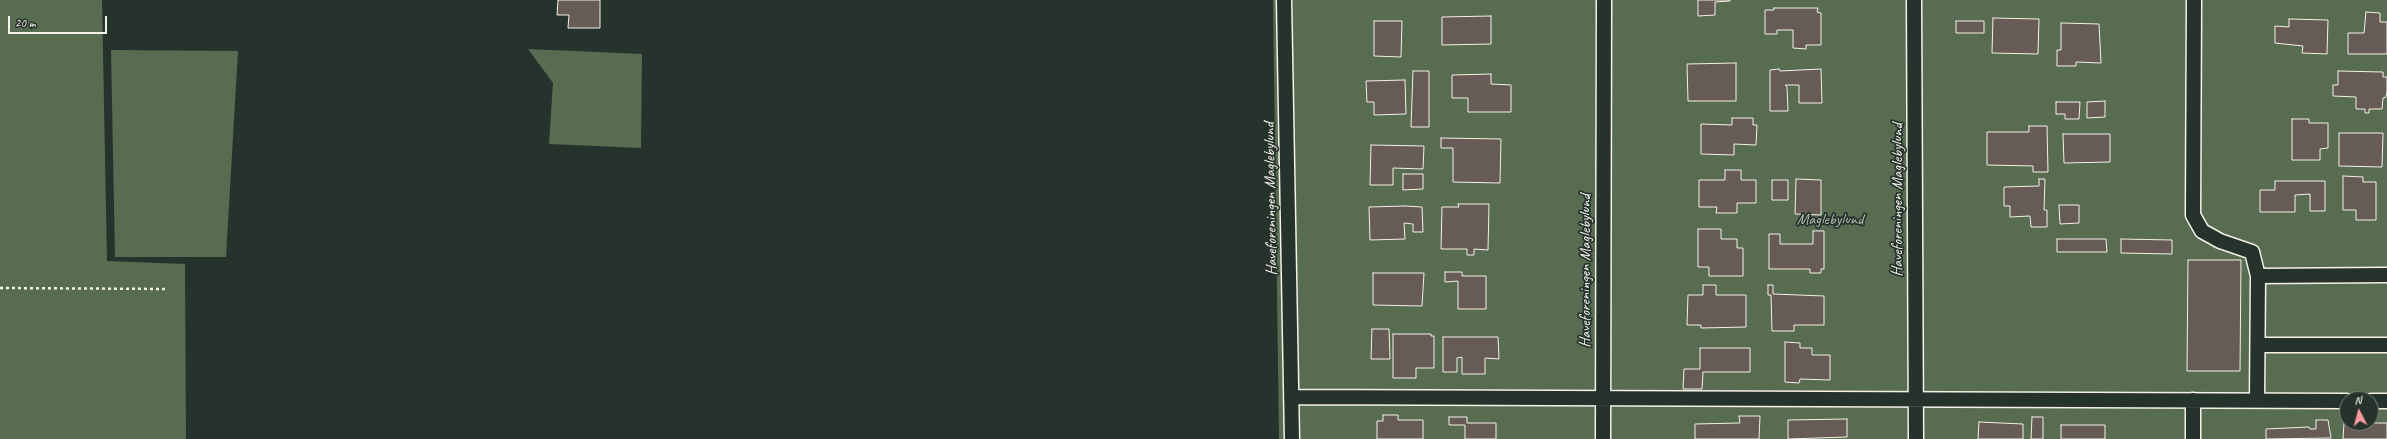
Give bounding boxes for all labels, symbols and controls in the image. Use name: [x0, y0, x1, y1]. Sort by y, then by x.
scale bar: [10, 8, 109, 34]
text: 20 m: [15, 15, 35, 31]
street label: Haveforeningen Maglebylund: [1260, 122, 1282, 276]
street label: Haveforeningen Maglebylund: [1888, 123, 1908, 277]
street label: Haveforeningen Maglebylund: [1576, 194, 1596, 348]
park label: Maglebylund: [1797, 210, 1863, 230]
north arrow: [2339, 391, 2379, 431]
text: N: [2354, 393, 2362, 407]

